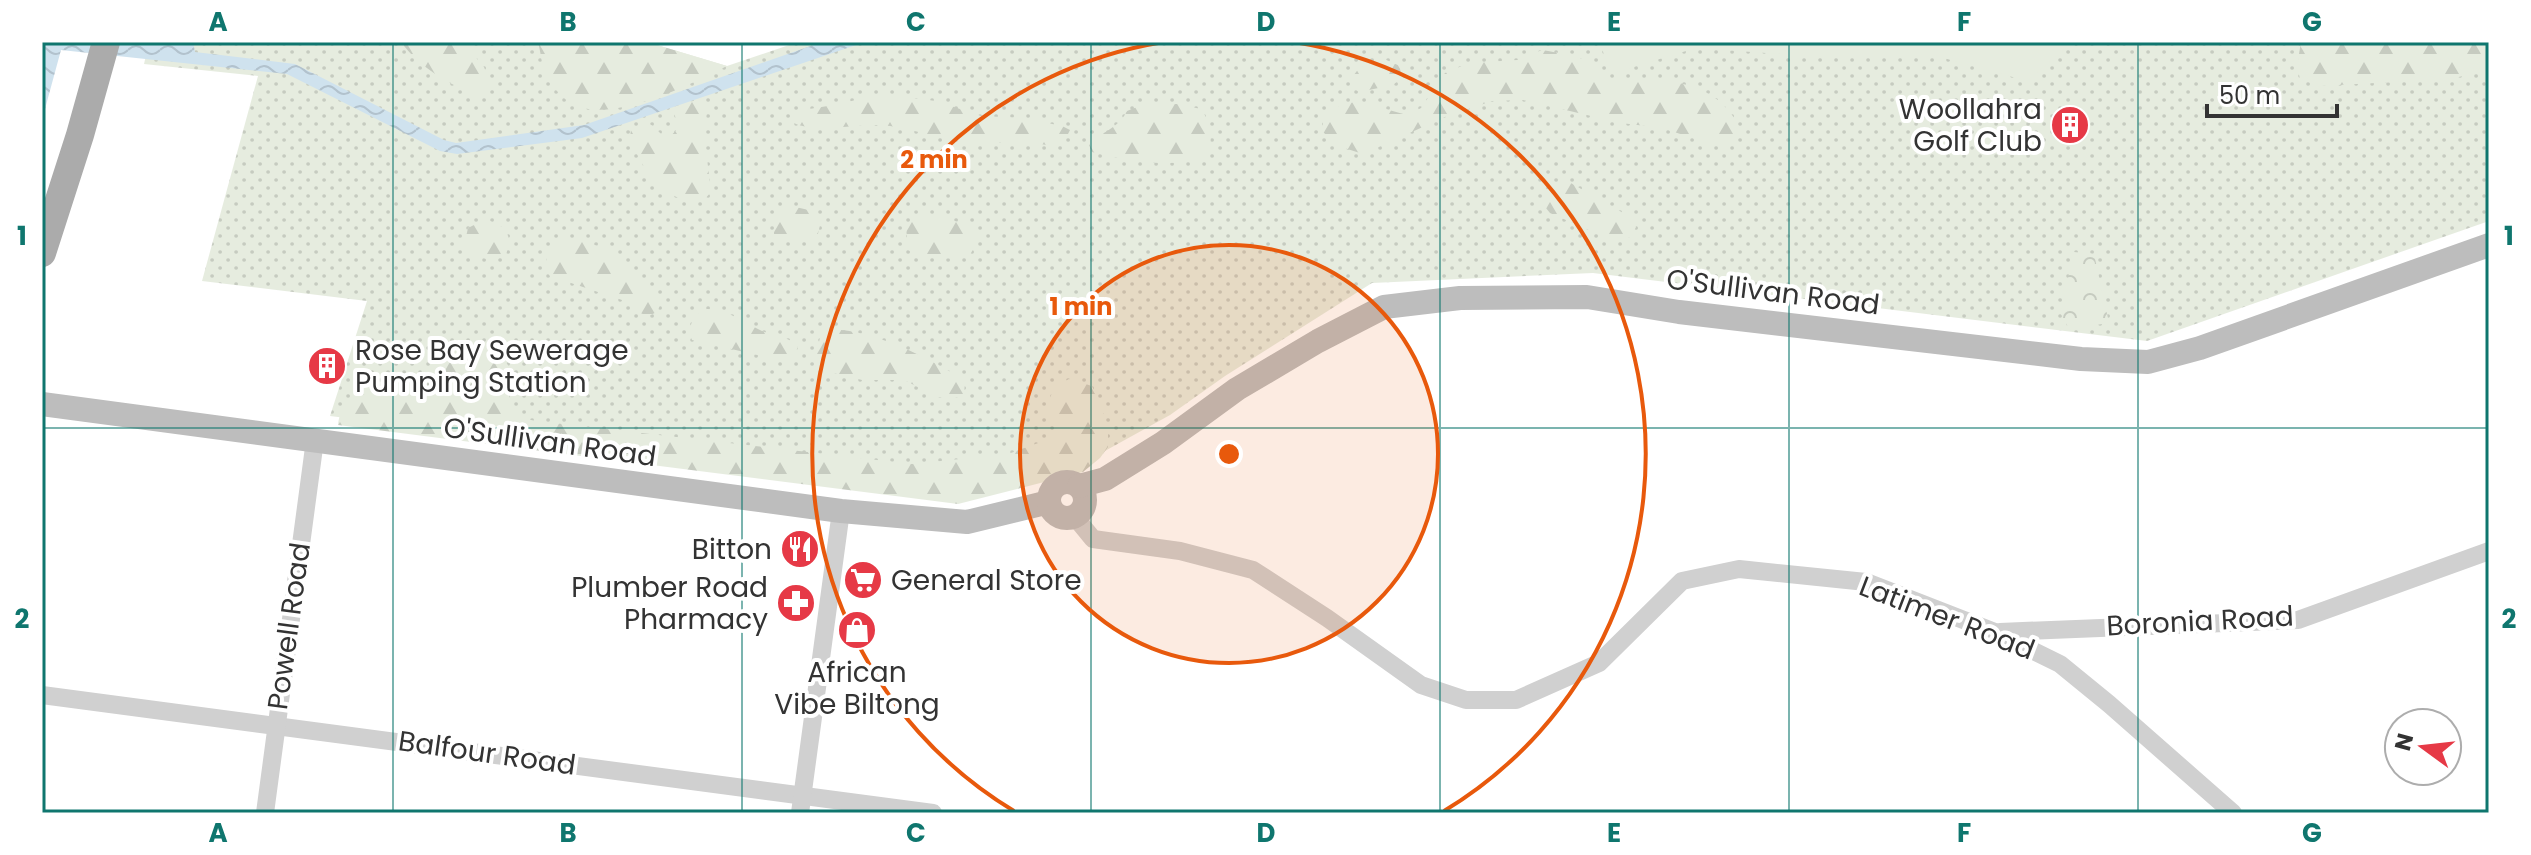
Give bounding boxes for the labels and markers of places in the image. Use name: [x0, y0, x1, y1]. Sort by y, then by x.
place label: Woollahra Golf Club: [1899, 90, 2042, 161]
building icon: Woollahra Golf Club: [2049, 104, 2091, 146]
place label: Rose Bay Sewerage Pumping Station: [355, 331, 629, 402]
building icon: Rose Bay Sewerage Pumping Station: [306, 345, 348, 387]
centre of rings: [1215, 440, 1243, 468]
restaurant icon: Bitton: [779, 528, 821, 570]
place label: Bitton: [692, 530, 772, 569]
supermarket icon: General Store: [842, 559, 884, 601]
place label: General Store: [891, 561, 1082, 600]
place label: Plumber Road Pharmacy: [571, 568, 768, 639]
pharmacy icon: Plumber Road Pharmacy: [775, 582, 817, 624]
shop icon: African Vibe Biltong: [836, 609, 878, 651]
place label: African Vibe Biltong: [774, 653, 940, 724]

